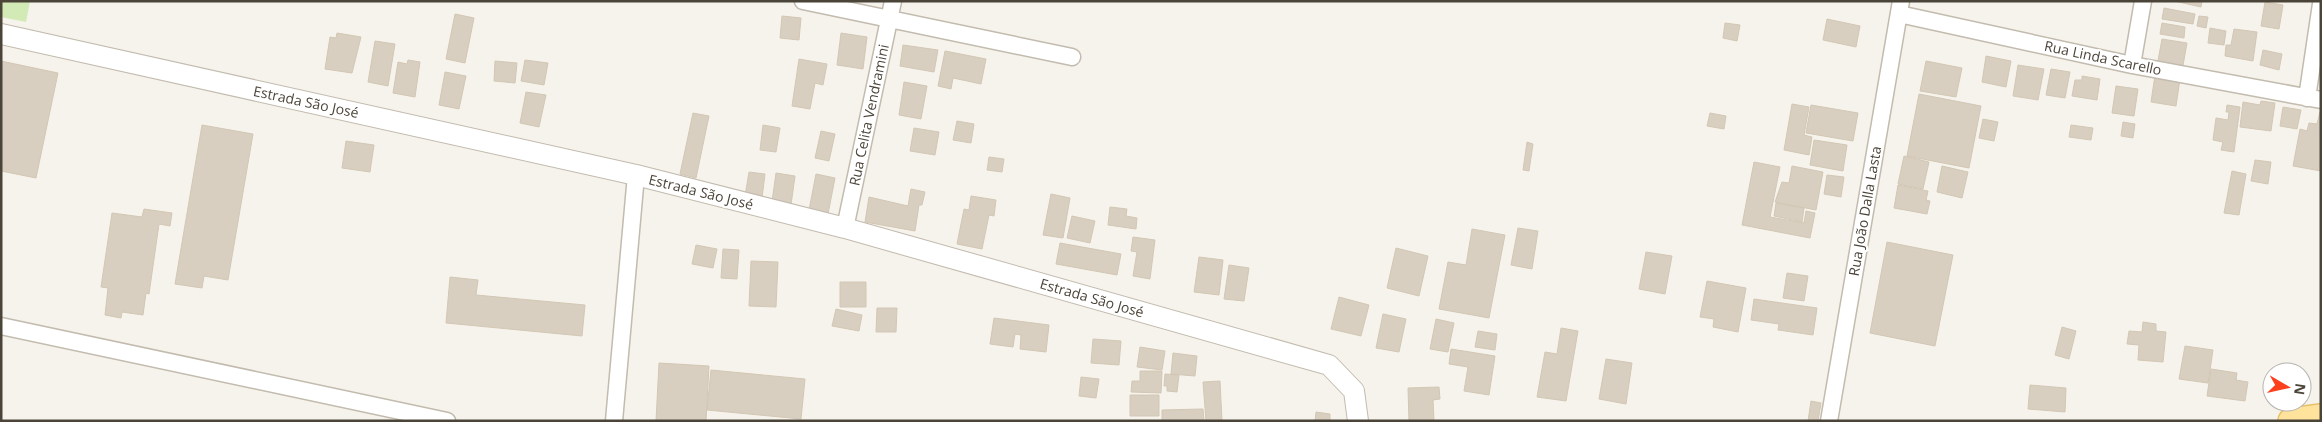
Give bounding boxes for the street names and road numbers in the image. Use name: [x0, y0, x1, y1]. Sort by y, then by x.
street label: Rua Linda Scarello: [2043, 36, 2163, 79]
street label: Rua Celita Vendramini: [844, 42, 893, 187]
street label: Estrada São José: [252, 81, 361, 122]
street label: Rua João Dalla Lasta: [1844, 144, 1885, 277]
street label: Estrada São José: [647, 169, 756, 214]
street label: Estrada São José: [1038, 274, 1146, 321]

